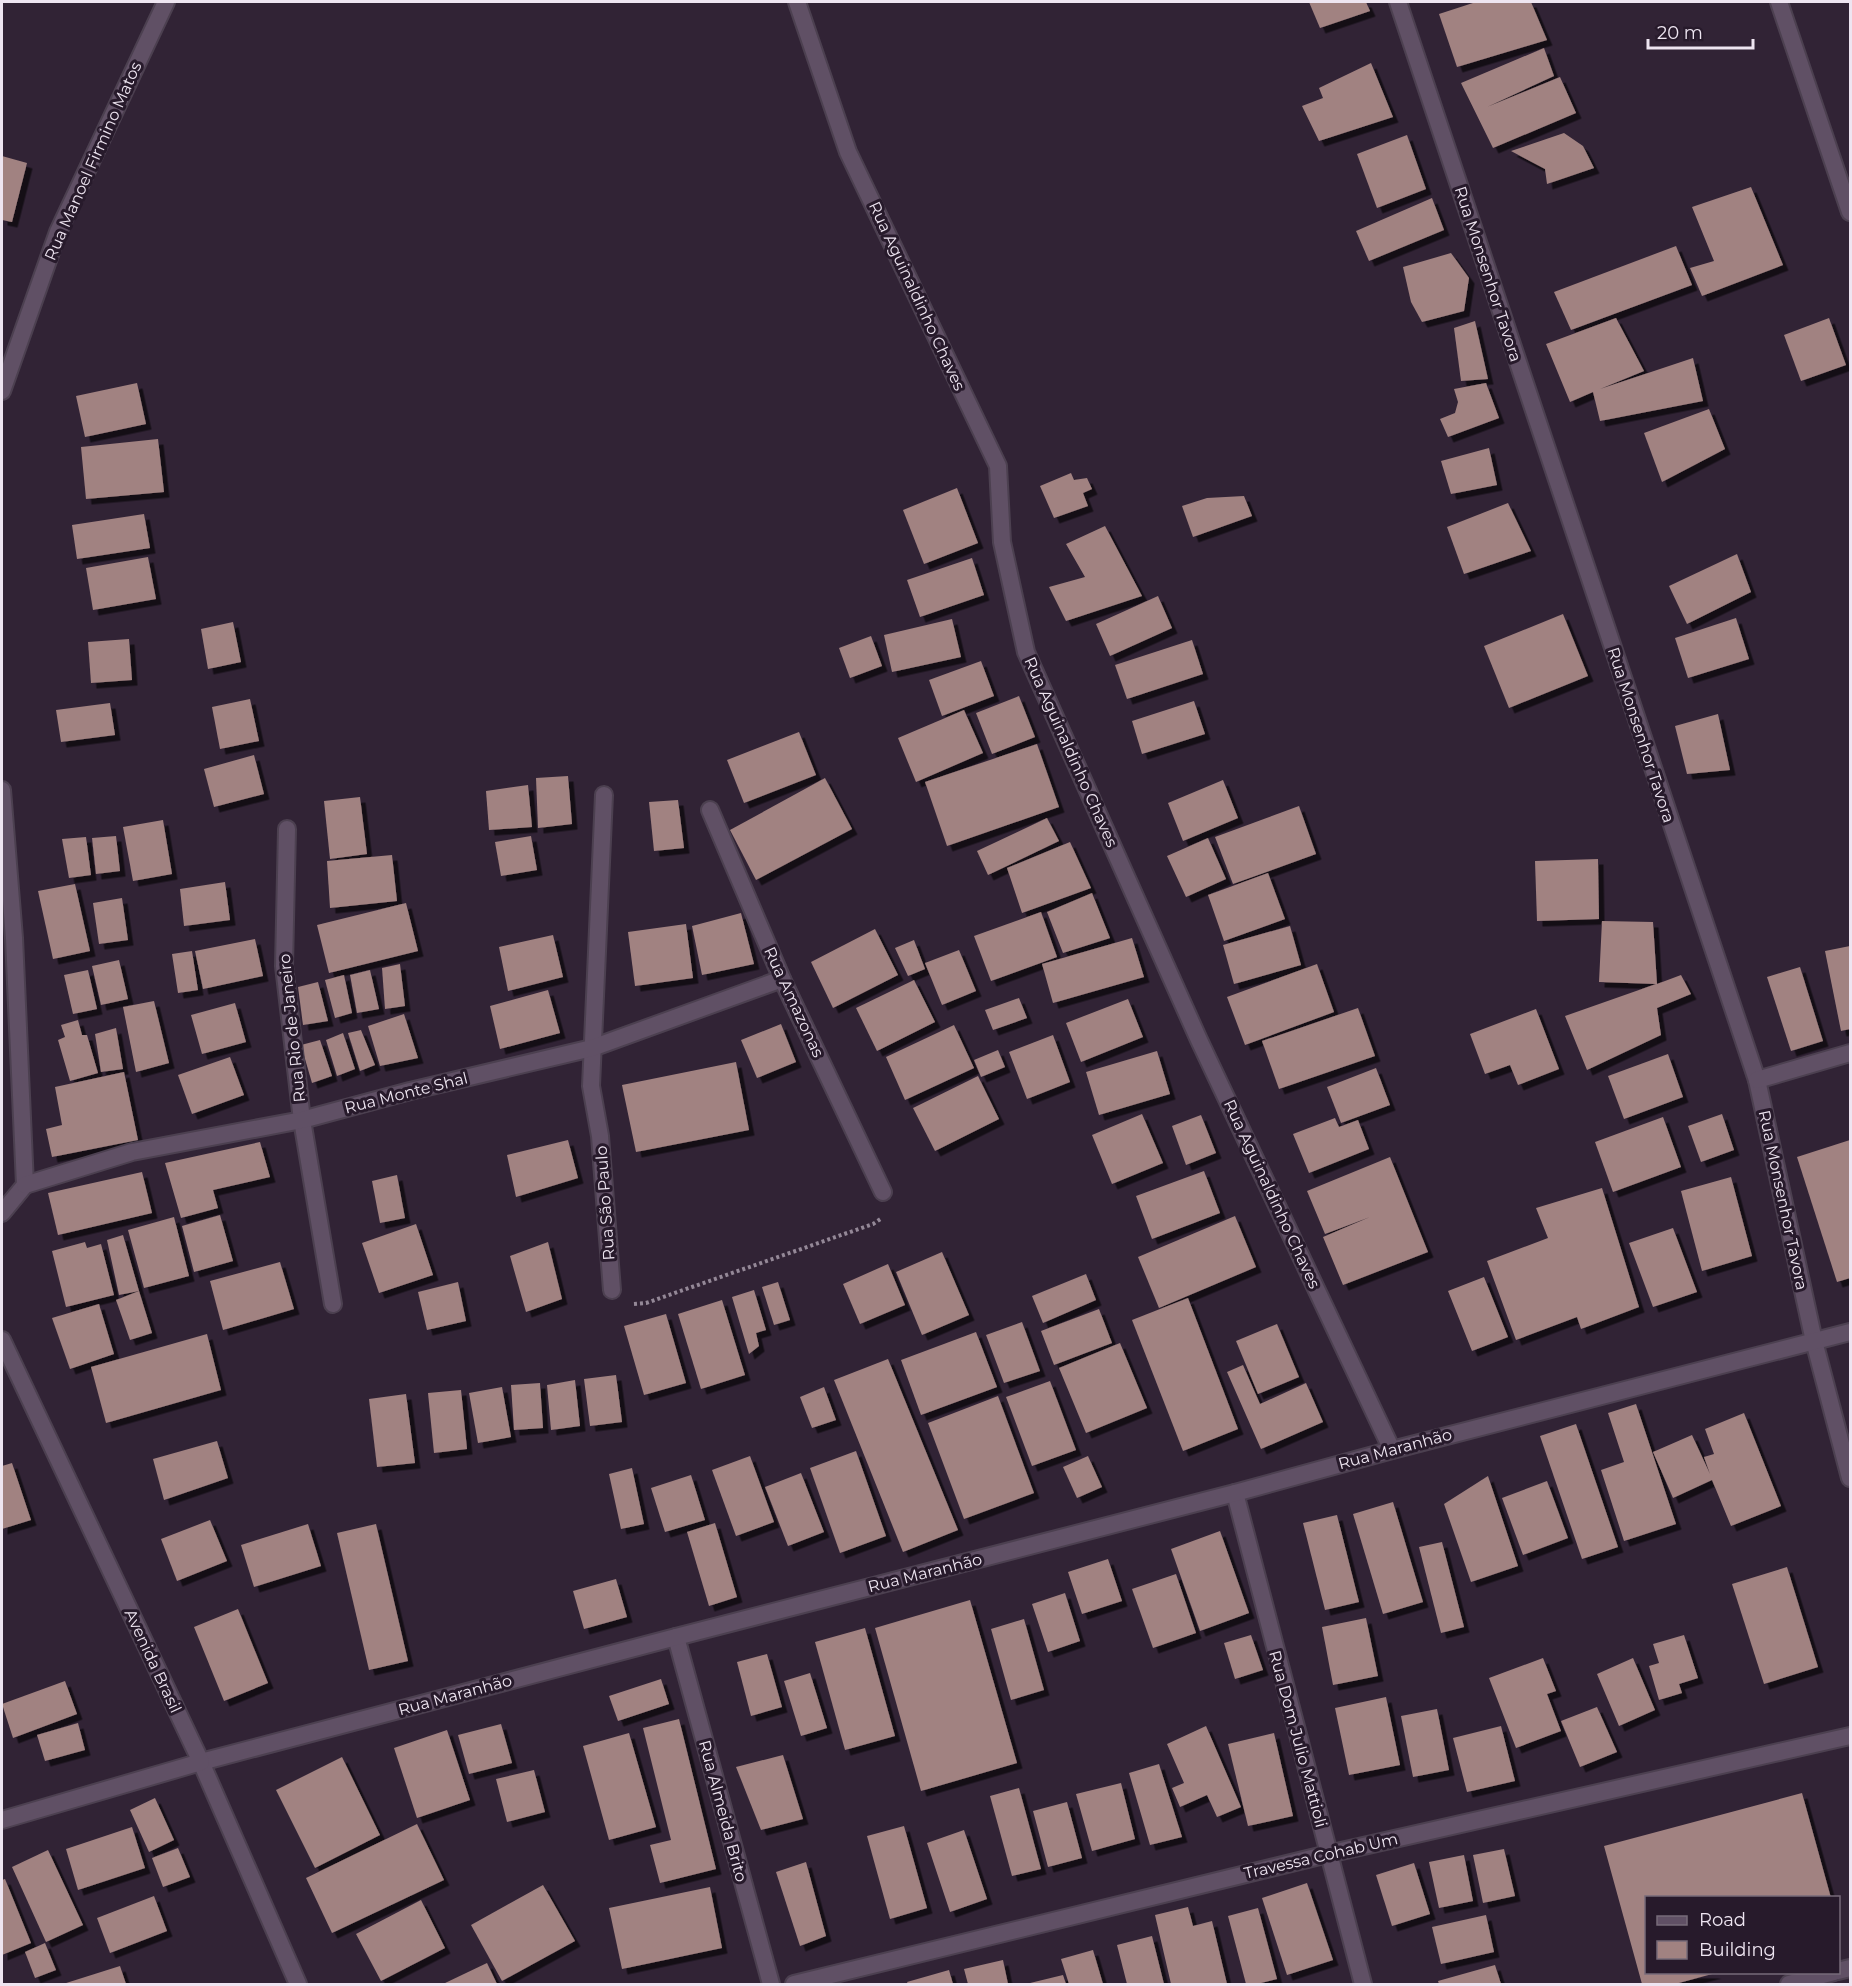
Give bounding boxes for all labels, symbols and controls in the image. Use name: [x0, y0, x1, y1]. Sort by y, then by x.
scale bar: [1648, 12, 1753, 50]
text: 20 m: [1657, 22, 1703, 44]
street label: Rua Manoel Firmino Matos: [40, 59, 146, 263]
street label: Rua Monsenhor Tavora: [1451, 184, 1525, 364]
street label: Rua Aguinaldinho Chaves: [865, 199, 969, 394]
street label: Rua Monsenhor Tavora: [1604, 645, 1678, 825]
street label: Rua Aguinaldinho Chaves: [1020, 654, 1122, 850]
street label: Rua Amazonas: [760, 944, 828, 1061]
street label: Rua Rio de Janeiro: [275, 953, 309, 1103]
street label: Rua Monte Shal: [342, 1068, 470, 1118]
street label: Rua Aguinaldinho Chaves: [1220, 1097, 1324, 1292]
street label: Rua Monsenhor Tavora: [1755, 1108, 1811, 1292]
street label: Rua São Paulo: [592, 1145, 618, 1261]
street label: Rua Maranhão: [1336, 1425, 1454, 1473]
street label: Rua Maranhão: [866, 1550, 984, 1596]
street label: Avenida Brasil: [121, 1606, 185, 1716]
street label: Rua Dom Julio Mattioli: [1265, 1648, 1331, 1830]
street label: Rua Maranhão: [396, 1671, 514, 1719]
street label: Rua Almeida Brito: [695, 1738, 751, 1884]
street label: Travessa Cohab Um: [1242, 1829, 1400, 1883]
legend: [1645, 1896, 1840, 1974]
text: Road: [1699, 1909, 1746, 1931]
text: Building: [1699, 1939, 1776, 1961]

